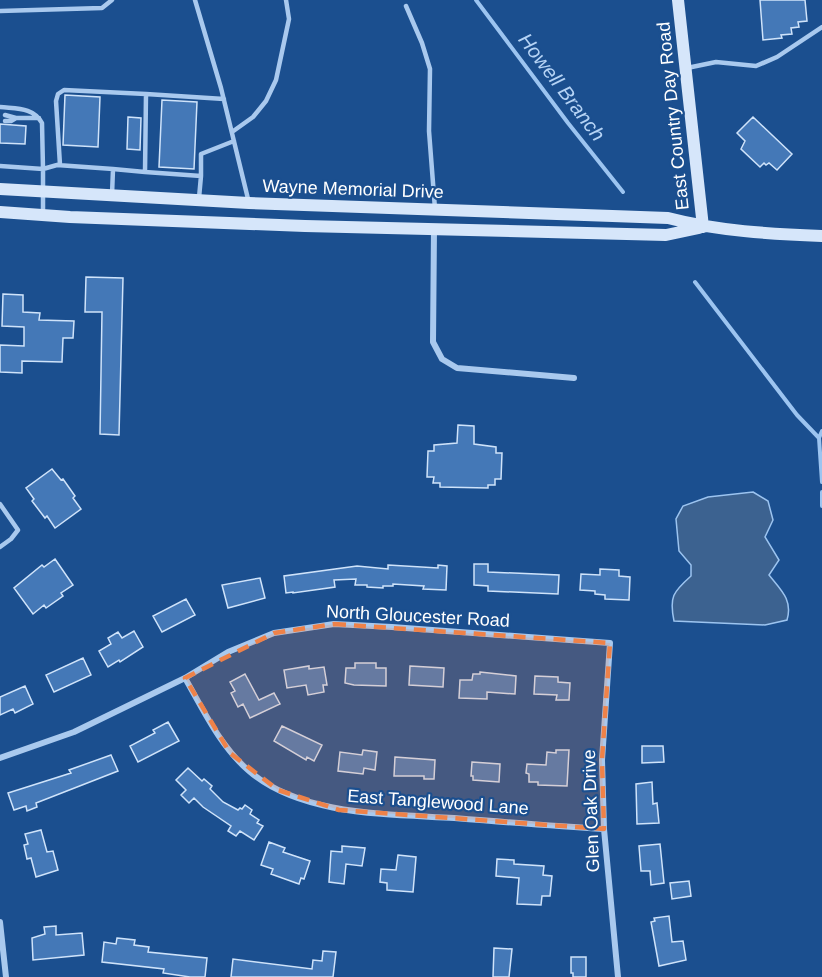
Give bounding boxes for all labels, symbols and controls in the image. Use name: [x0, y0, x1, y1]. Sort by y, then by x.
street label: East Country Day Road: [653, 21, 693, 211]
water label: Howell Branch: [514, 29, 610, 145]
street label: Wayne Memorial Drive: [262, 176, 444, 202]
street label: North Gloucester Road: [326, 601, 510, 631]
street label: Glen Oak Drive: [579, 749, 603, 873]
street label: East Tanglewood Lane: [347, 786, 529, 818]

